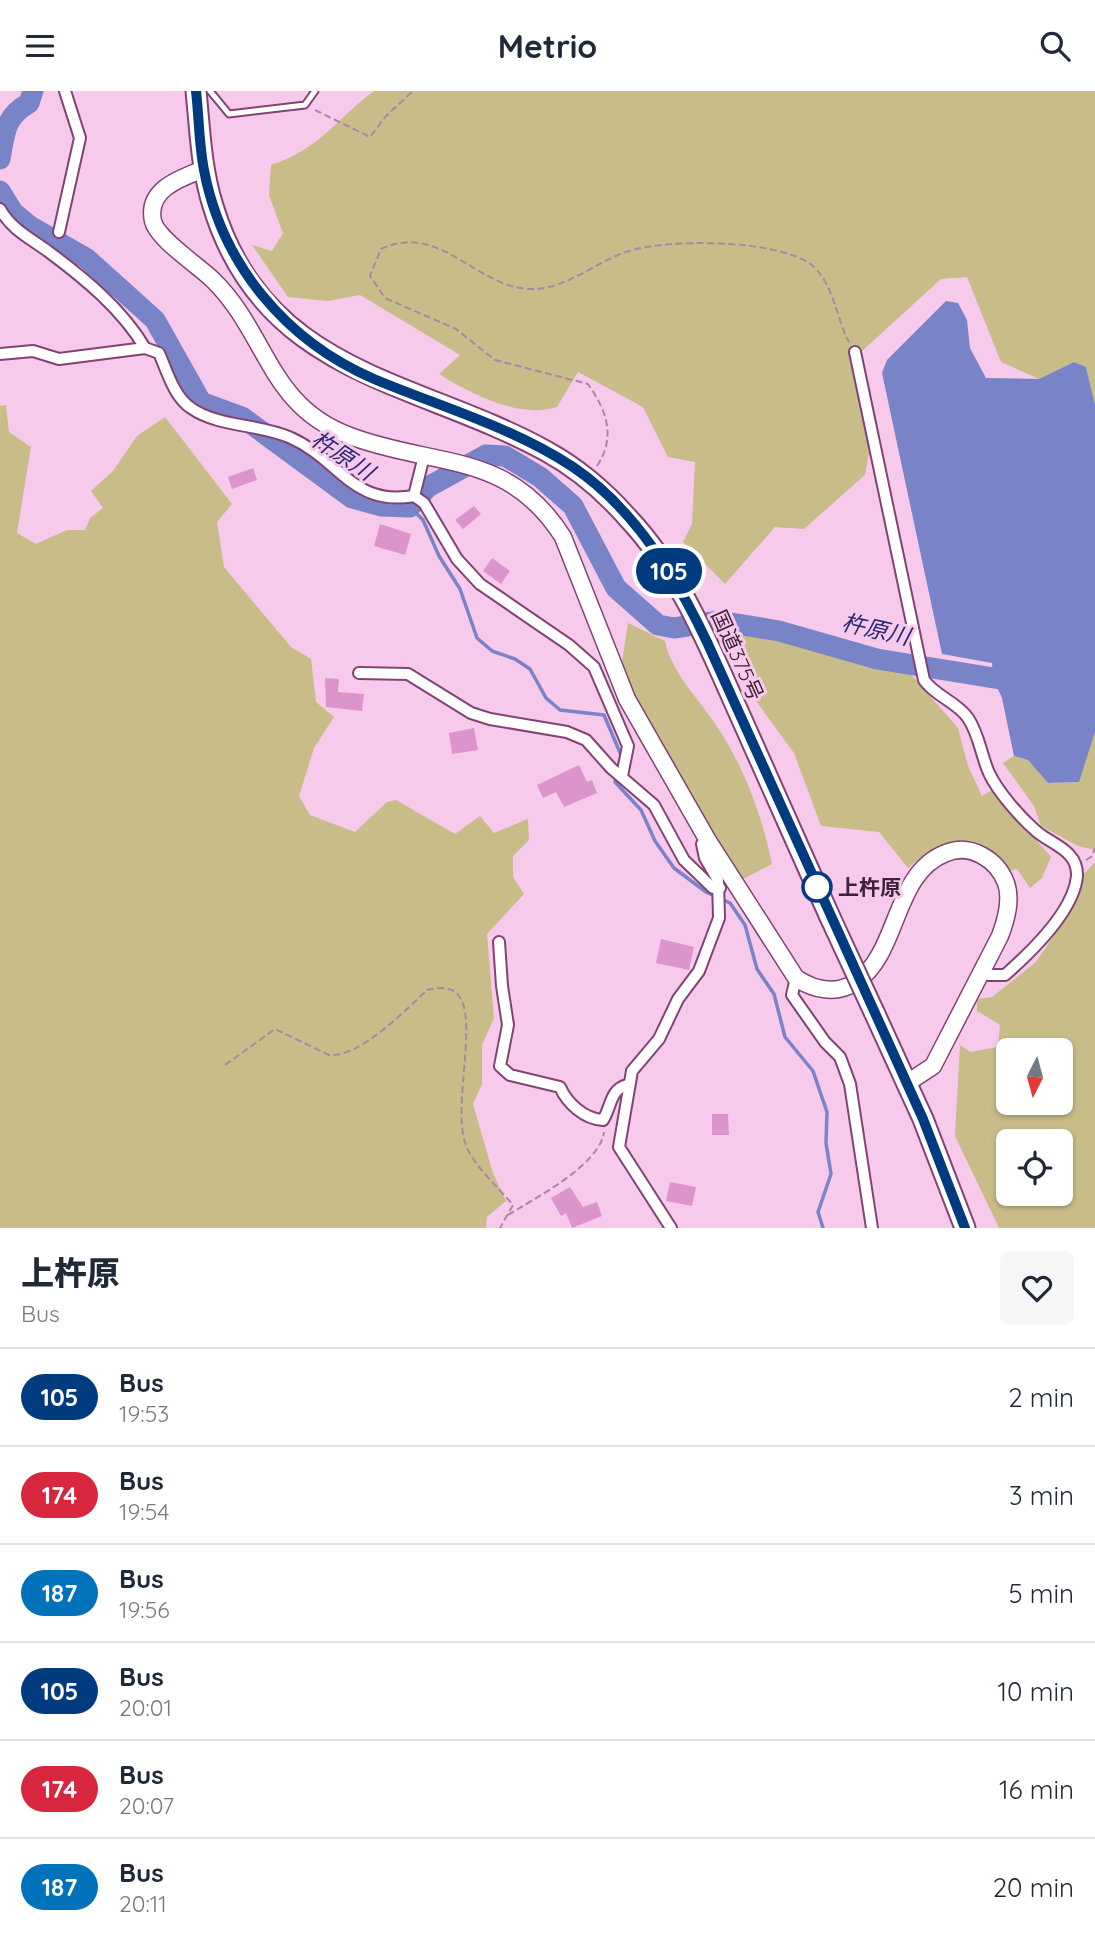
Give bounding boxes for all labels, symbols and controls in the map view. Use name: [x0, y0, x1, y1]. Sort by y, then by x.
text: Metrio: [498, 26, 597, 66]
icon: menu: [21, 27, 59, 65]
icon: search: [1036, 27, 1074, 65]
water label: 杵原川: [306, 424, 382, 488]
line badge: 105: [629, 548, 709, 594]
text: 105: [650, 556, 688, 586]
street label: 国道375号: [707, 606, 769, 704]
water label: 杵原川: [839, 607, 916, 652]
marker: 上杵原: [802, 872, 832, 902]
place label: 上杵原: [838, 874, 901, 900]
north arrow: [996, 1038, 1073, 1115]
map controls: [996, 1038, 1073, 1206]
button: locate: [996, 1129, 1073, 1206]
button: heart: [1000, 1251, 1074, 1325]
text: 上杵原: [21, 1252, 120, 1293]
text: Bus: [21, 1299, 60, 1328]
text: Bus: [119, 1366, 164, 1399]
text: 2 min: [1008, 1381, 1074, 1414]
text: 105: [41, 1382, 78, 1412]
text: 19:53: [119, 1399, 169, 1428]
text: Bus: [119, 1464, 164, 1497]
text: 3 min: [1009, 1479, 1074, 1512]
text: 174: [42, 1480, 77, 1510]
text: 19:54: [119, 1497, 169, 1526]
text: Bus: [119, 1562, 164, 1595]
text: 5 min: [1008, 1577, 1074, 1610]
text: 187: [42, 1578, 77, 1608]
text: 19:56: [119, 1595, 170, 1624]
text: Bus: [119, 1660, 164, 1693]
text: 10 min: [998, 1675, 1074, 1708]
text: 105: [41, 1676, 78, 1706]
text: 20:01: [119, 1693, 172, 1722]
text: Bus: [119, 1758, 164, 1791]
text: 16 min: [999, 1773, 1074, 1806]
text: 174: [42, 1774, 77, 1804]
text: 20:07: [119, 1791, 174, 1820]
text: Bus: [119, 1856, 164, 1889]
text: 20 min: [993, 1871, 1074, 1904]
text: 187: [42, 1872, 77, 1902]
text: 20:11: [119, 1889, 167, 1918]

